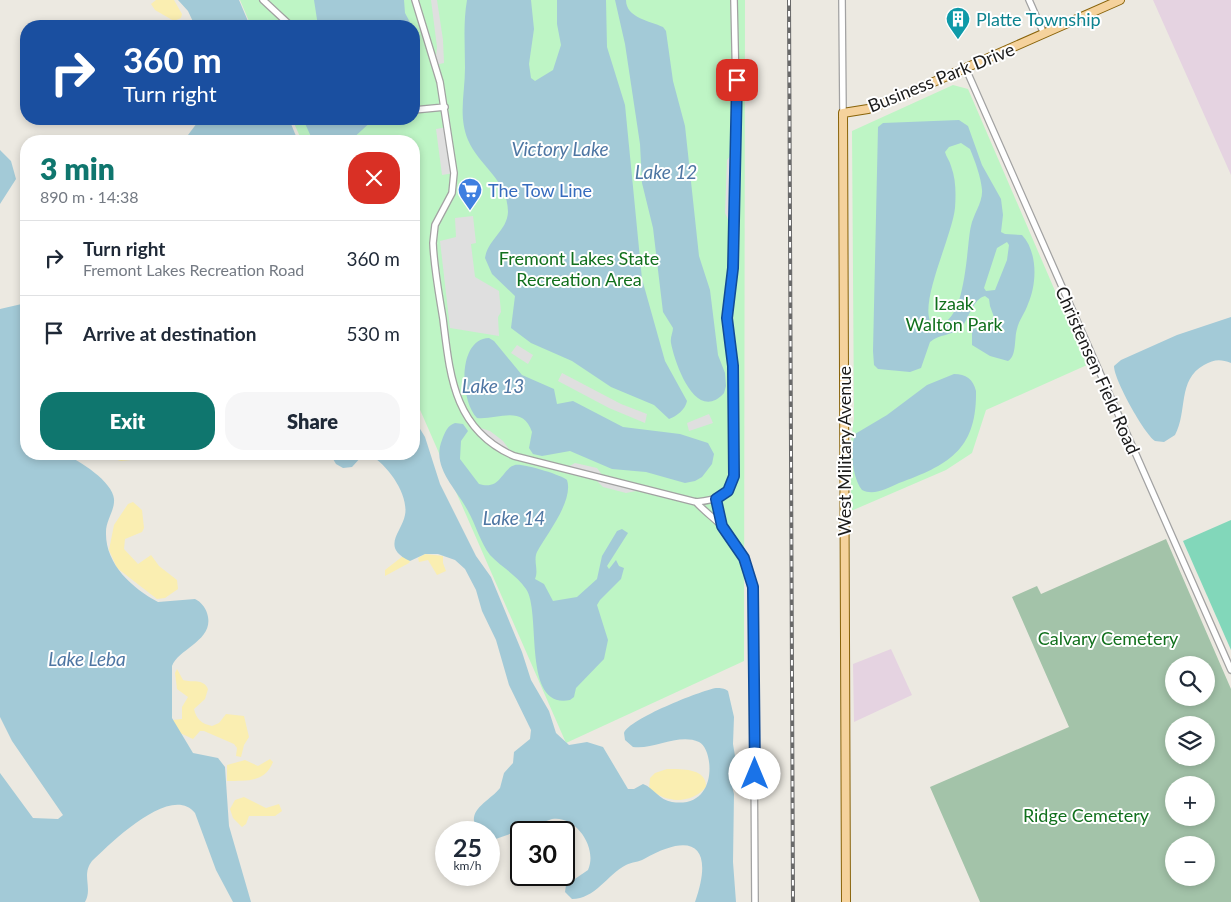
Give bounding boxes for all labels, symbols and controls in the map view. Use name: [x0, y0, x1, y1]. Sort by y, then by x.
building icon: Platte Township: [945, 6, 971, 40]
place label: Platte Township: [976, 8, 1101, 30]
text: 360 m: [123, 38, 222, 80]
street label: Business Park Drive: [865, 38, 1017, 116]
icon: right: [40, 40, 105, 105]
pin: [716, 59, 758, 101]
icon: arrive: [723, 66, 751, 94]
text: Turn right: [123, 80, 217, 107]
water label: Victory Lake: [512, 137, 608, 160]
text: 3 min: [40, 150, 115, 186]
button: close: [348, 152, 400, 204]
water label: Lake 12: [635, 160, 697, 183]
supermarket icon: The Tow Line: [457, 177, 483, 211]
place label: The Tow Line: [488, 179, 592, 201]
text: 890 m · 14:38: [40, 187, 139, 206]
text: Turn right: [83, 237, 165, 260]
icon: right: [40, 244, 68, 272]
text: 360 m: [346, 247, 400, 270]
park label: Fremont Lakes State Recreation Area: [499, 247, 659, 290]
text: Fremont Lakes Recreation Road: [83, 260, 304, 279]
street label: Christensen Field Road: [1051, 283, 1145, 457]
park label: Izaak Walton Park: [905, 292, 1003, 335]
icon: arrive: [40, 319, 68, 347]
text: Arrive at destination: [83, 322, 256, 345]
text: 530 m: [346, 322, 400, 345]
street label: West Military Avenue: [833, 366, 855, 536]
water label: Lake 13: [462, 374, 524, 397]
button: Exit: [40, 392, 215, 450]
button: Share: [225, 392, 400, 450]
water label: Lake 14: [483, 506, 545, 529]
park label: Calvary Cemetery: [1038, 627, 1179, 649]
water label: Lake Leba: [48, 647, 126, 670]
map controls: [1165, 656, 1215, 886]
button: search: [1165, 656, 1215, 706]
button: layers: [1165, 716, 1215, 766]
position arrow: [728, 747, 780, 799]
button: +: [1165, 776, 1215, 826]
park label: Ridge Cemetery: [1023, 804, 1150, 826]
speed limit sign: 30: [510, 821, 575, 886]
text: 25: [453, 832, 482, 862]
button: −: [1165, 836, 1215, 886]
text: km/h: [453, 858, 482, 873]

